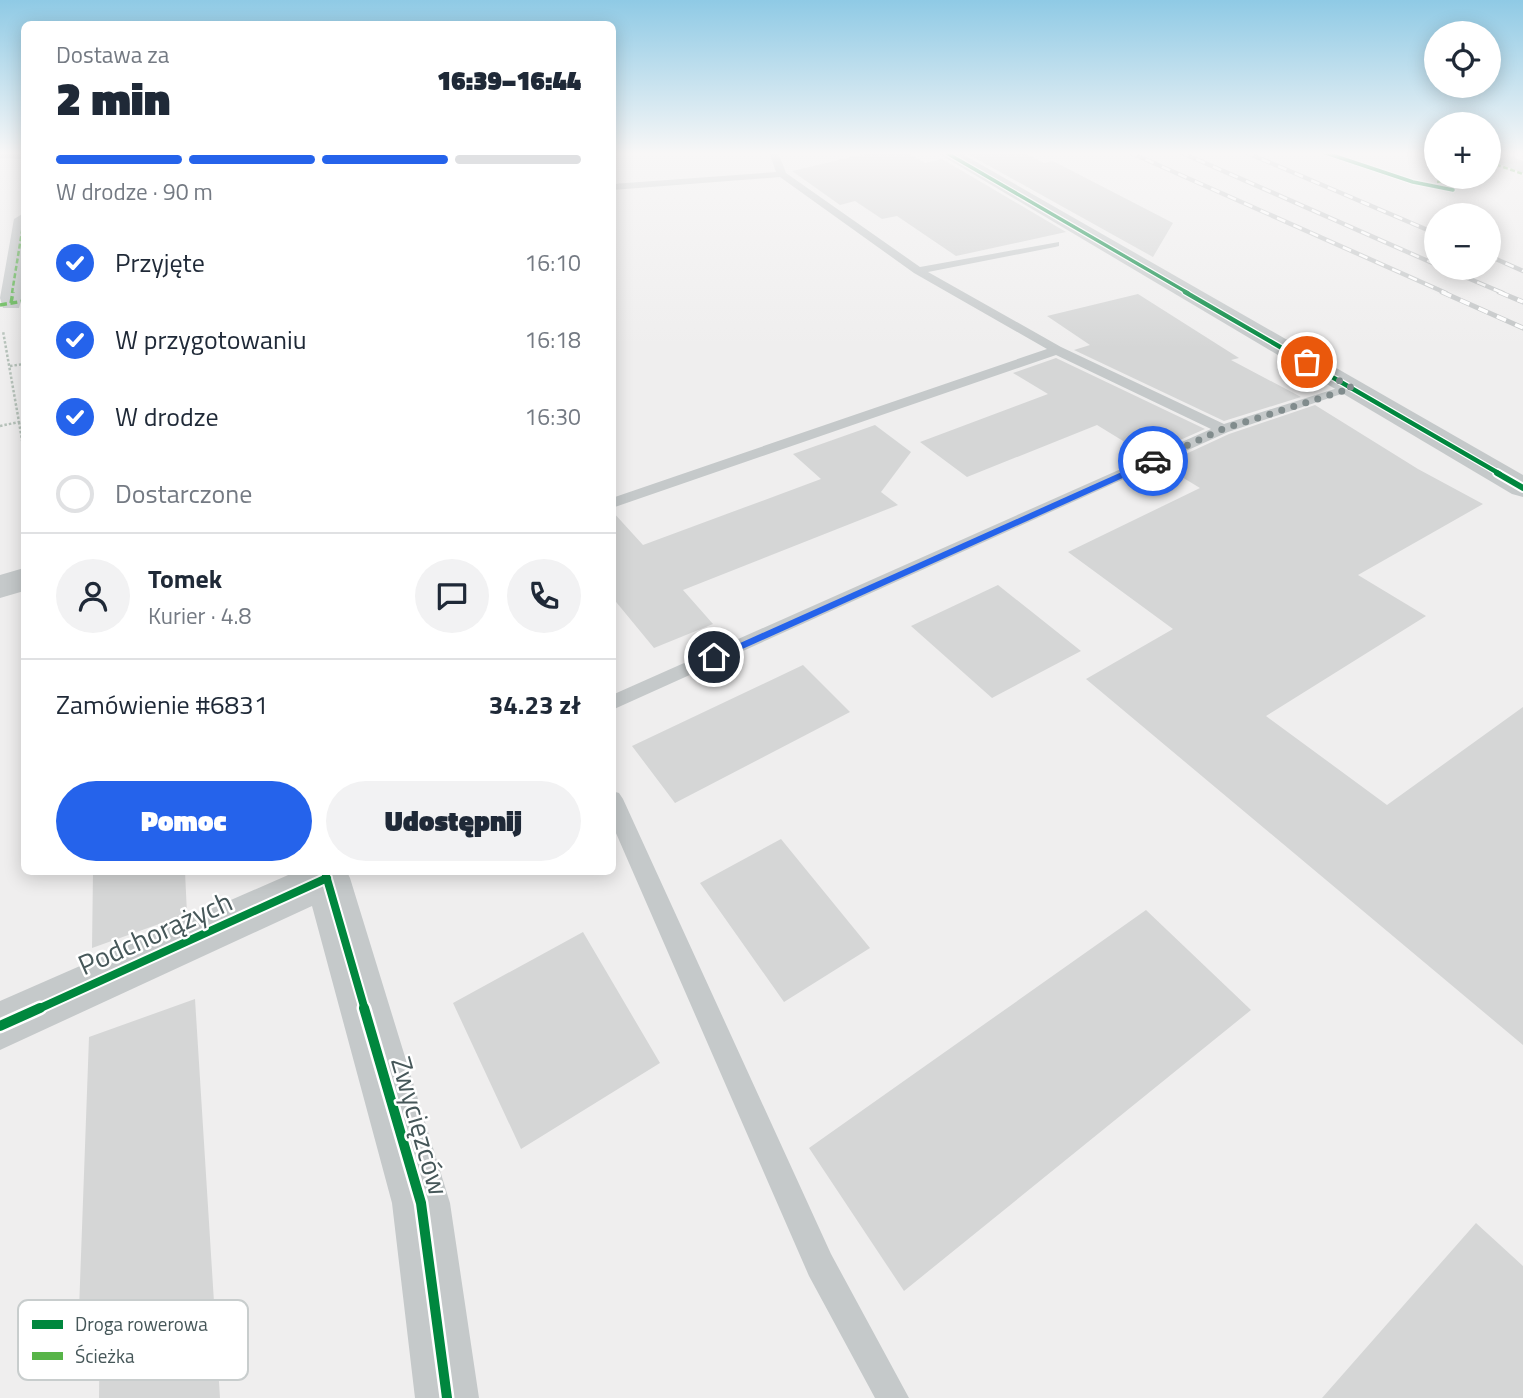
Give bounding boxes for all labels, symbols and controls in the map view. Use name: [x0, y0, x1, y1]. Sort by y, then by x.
map controls: [1424, 21, 1501, 280]
button: locate: [1424, 21, 1501, 98]
text: Dostawa za: [56, 37, 169, 72]
text: 16:39–16:44: [437, 61, 581, 100]
text: 2 min: [56, 63, 170, 133]
button: +: [1424, 112, 1501, 189]
text: W drodze · 90 m: [56, 174, 213, 209]
button: −: [1424, 203, 1501, 280]
text: Przyjęte: [115, 243, 205, 282]
icon: check: [56, 244, 94, 282]
text: 16:10: [524, 245, 581, 280]
text: W przygotowaniu: [115, 320, 306, 359]
icon: check: [56, 321, 94, 359]
text: 16:18: [524, 322, 581, 357]
pin: [1277, 332, 1337, 392]
icon: bag: [1288, 343, 1326, 381]
text: W drodze: [115, 397, 219, 436]
icon: check: [56, 398, 94, 436]
text: 16:30: [524, 399, 581, 434]
courier: [1118, 426, 1188, 496]
icon: car: [1134, 442, 1172, 480]
text: Dostarczone: [115, 474, 252, 513]
button: person: [56, 559, 130, 633]
text: Tomek: [148, 559, 222, 598]
button: chat: [415, 559, 489, 633]
button: phone: [507, 559, 581, 633]
text: Kurier · 4.8: [148, 598, 251, 633]
pin: [684, 627, 744, 687]
icon: home: [695, 638, 733, 676]
text: Zamówienie #6831: [56, 685, 268, 724]
text: 34.23 zł: [489, 685, 581, 724]
button: Pomoc: [56, 781, 312, 861]
button: Udostępnij: [326, 781, 581, 861]
street label: Podchorążych: [71, 879, 239, 986]
street label: Zwycięzców: [380, 1051, 461, 1200]
legend: [18, 1300, 248, 1380]
text: Droga rowerowa: [75, 1309, 208, 1338]
text: Ścieżka: [75, 1341, 135, 1370]

